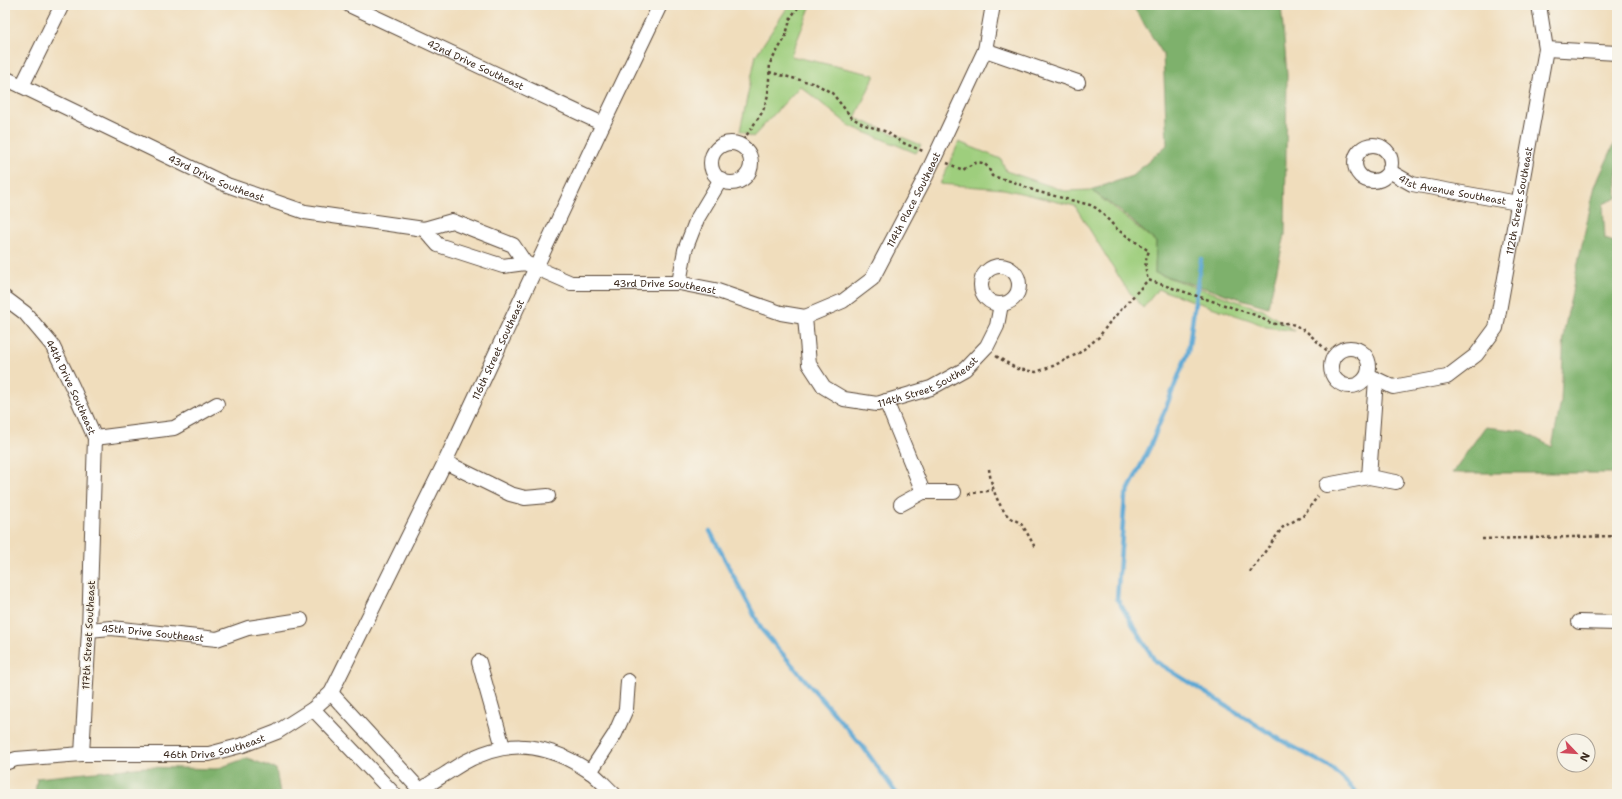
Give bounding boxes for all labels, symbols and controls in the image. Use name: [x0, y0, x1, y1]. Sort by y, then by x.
street label: 42nd Drive Southeast: [425, 37, 526, 93]
street label: 112th Street Southeast: [1503, 146, 1535, 256]
street label: 114th Place Southeast: [884, 150, 943, 250]
street label: 43rd Drive Southeast: [166, 152, 266, 205]
street label: 41st Avenue Southeast: [1396, 172, 1507, 208]
street label: 43rd Drive Southeast: [613, 277, 717, 297]
street label: 116th Street Southeast: [469, 297, 527, 402]
street label: 44th Drive Southeast: [43, 337, 99, 437]
street label: 114th Street Southeast: [876, 354, 981, 410]
street label: 117th Street Southeast: [79, 580, 98, 690]
street label: 45th Drive Southeast: [101, 622, 205, 645]
street label: 46th Drive Southeast: [163, 731, 267, 761]
north arrow: [1556, 733, 1596, 773]
text: N: [1576, 750, 1593, 764]

